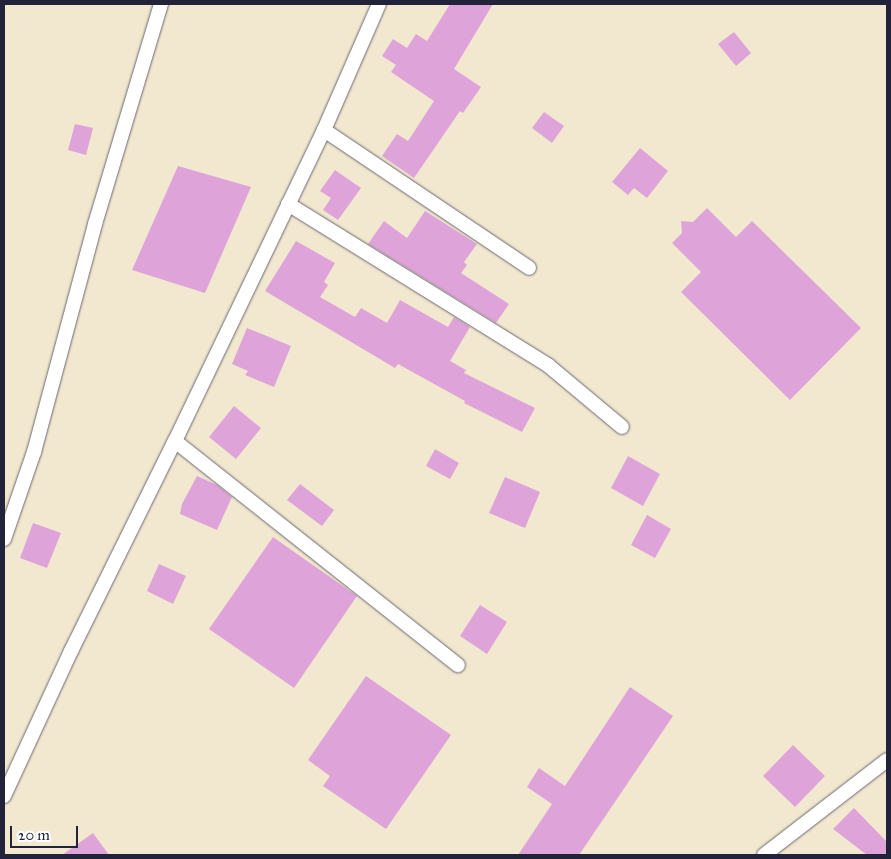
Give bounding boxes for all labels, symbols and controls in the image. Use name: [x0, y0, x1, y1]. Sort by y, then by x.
scale bar: [12, 816, 80, 848]
text: 20 m: [18, 826, 50, 844]

